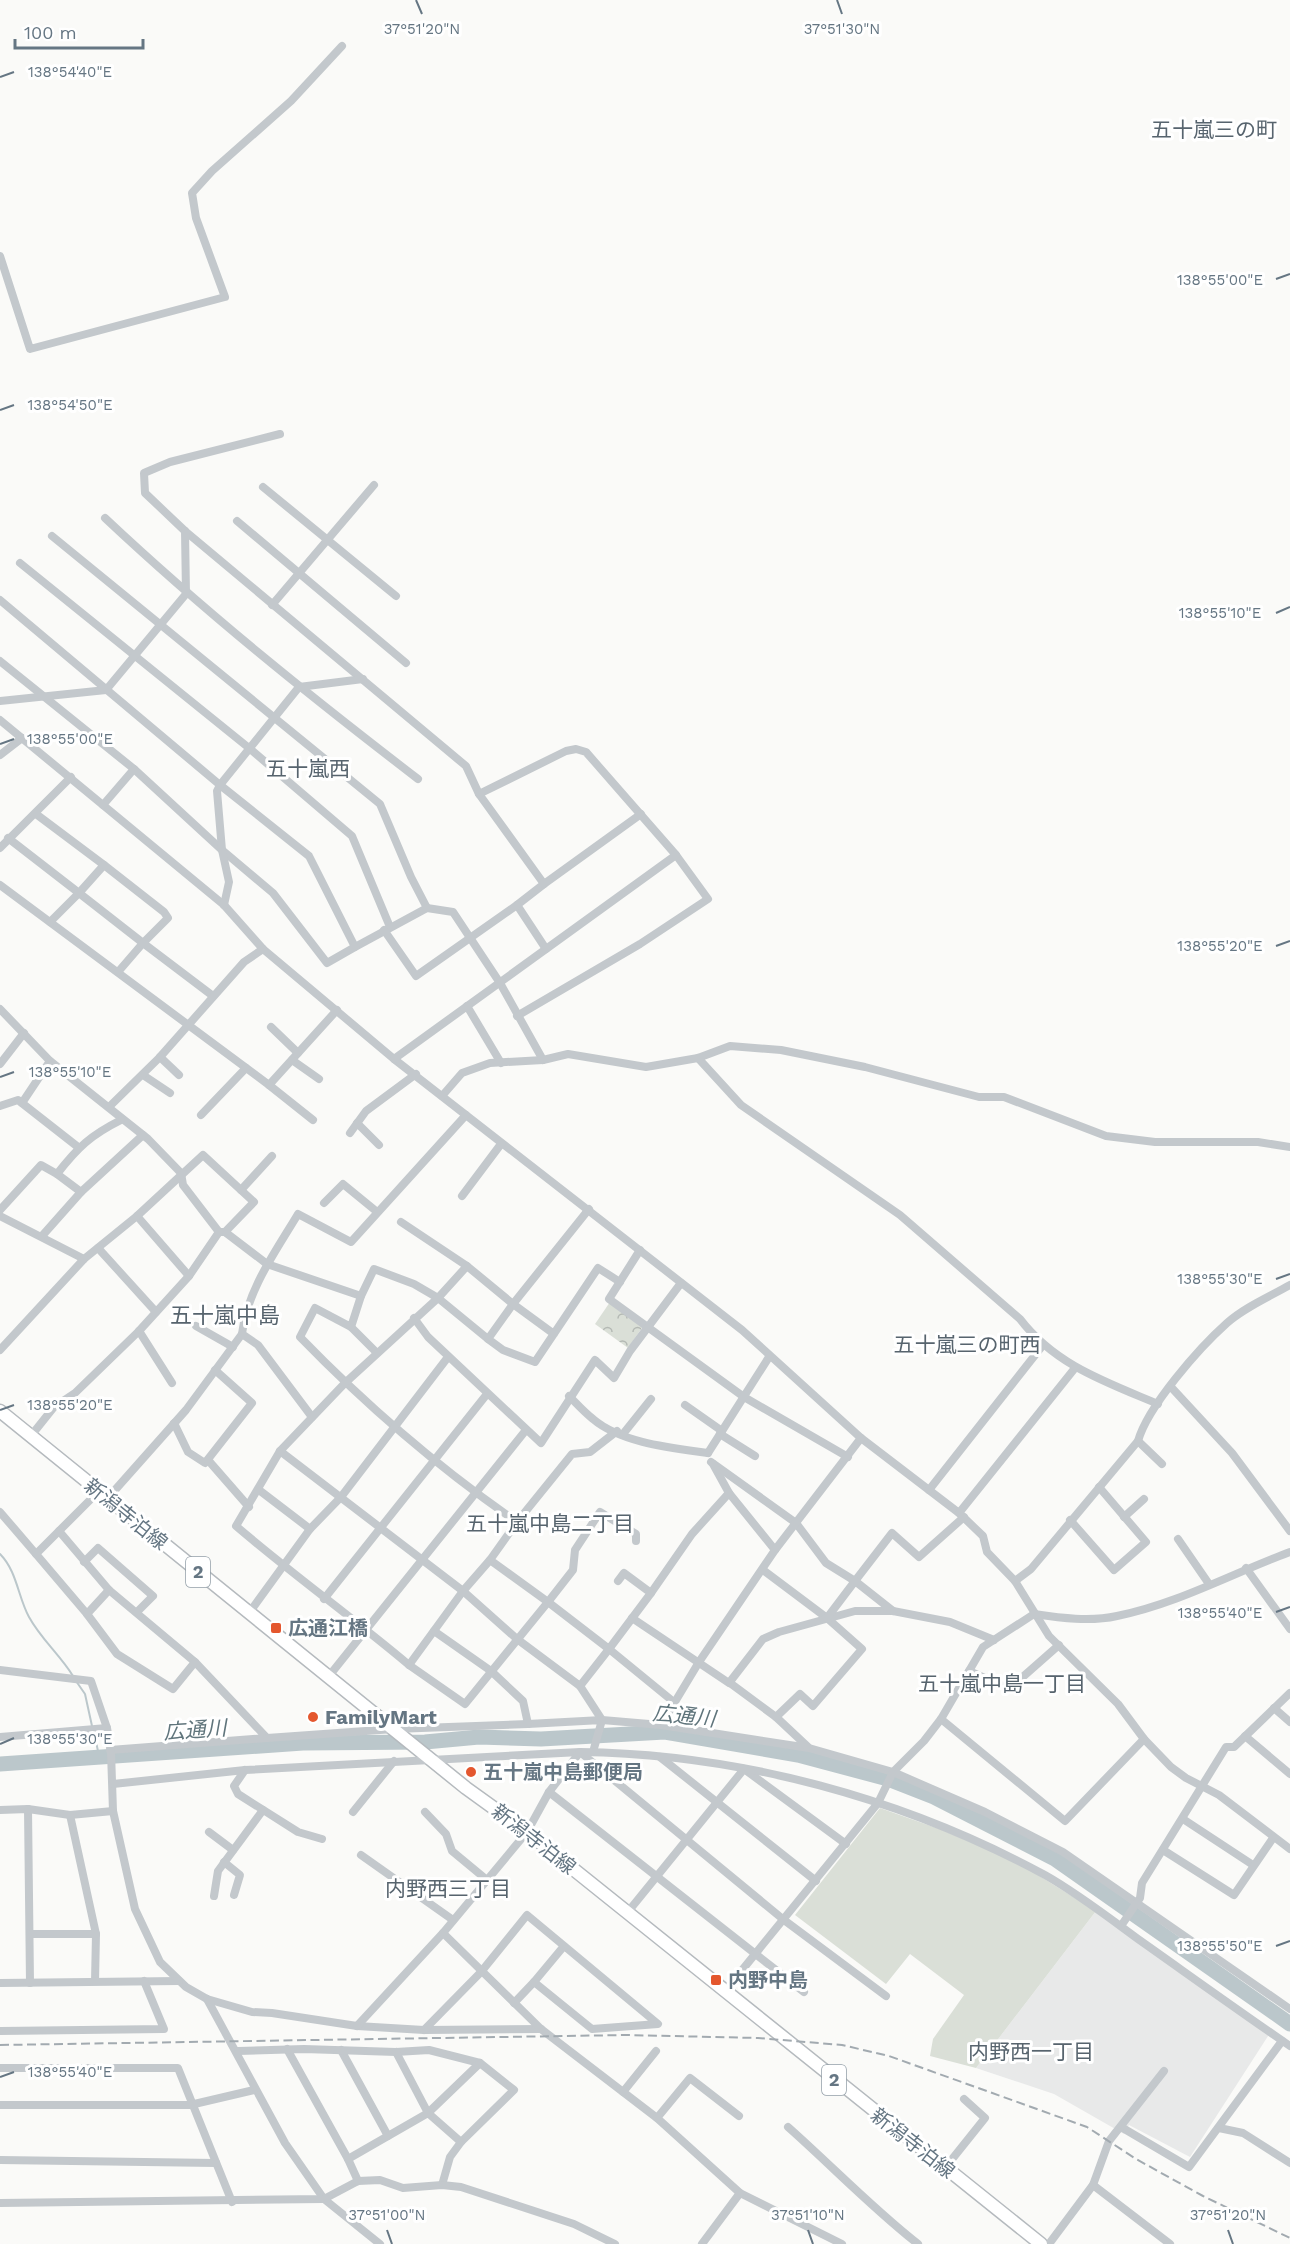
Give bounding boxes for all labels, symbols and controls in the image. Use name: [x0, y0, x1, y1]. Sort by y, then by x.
scale bar: [15, 12, 142, 50]
text: 37°51'20"N: [384, 20, 460, 38]
text: 37°51'30"N: [804, 20, 880, 38]
text: 100 m: [24, 22, 77, 43]
text: 138°54'40"E: [28, 63, 112, 81]
district label: 五十嵐三の町: [1151, 117, 1277, 142]
text: 138°55'00"E: [1177, 271, 1263, 289]
text: 138°54'50"E: [27, 396, 113, 414]
text: 138°55'10"E: [1179, 604, 1261, 622]
text: 138°55'00"E: [27, 730, 113, 748]
district label: 五十嵐西: [266, 756, 350, 781]
text: 138°55'20"E: [1177, 937, 1263, 955]
text: 138°55'10"E: [29, 1063, 111, 1081]
text: 138°55'30"E: [1177, 1270, 1263, 1288]
district label: 五十嵐中島: [170, 1303, 280, 1328]
district label: 五十嵐三の町西: [894, 1332, 1041, 1357]
text: 138°55'20"E: [27, 1396, 113, 1414]
street label: 新潟寺泊線: [80, 1473, 172, 1555]
district label: 五十嵐中島二丁目: [466, 1511, 634, 1536]
road number: 2: [186, 1557, 210, 1587]
text: 138°55'40"E: [1178, 1604, 1262, 1622]
place label: 広通江橋: [288, 1616, 368, 1640]
marker: 広通江橋: [269, 1621, 283, 1635]
district label: 五十嵐中島一丁目: [918, 1671, 1086, 1696]
water label: 広通川: [651, 1700, 719, 1731]
place label: FamilyMart: [325, 1705, 437, 1729]
marker: FamilyMart: [306, 1710, 320, 1724]
water label: 広通川: [163, 1715, 229, 1744]
text: 138°55'30"E: [27, 1730, 113, 1748]
place label: 五十嵐中島郵便局: [483, 1760, 643, 1784]
marker: 五十嵐中島郵便局: [464, 1765, 478, 1779]
street label: 新潟寺泊線: [487, 1799, 581, 1879]
district label: 内野西三丁目: [385, 1876, 511, 1901]
text: 138°55'50"E: [1177, 1937, 1263, 1955]
place label: 内野中島: [728, 1968, 808, 1992]
marker: 内野中島: [709, 1973, 723, 1987]
district label: 内野西一丁目: [968, 2039, 1094, 2064]
text: 138°55'40"E: [28, 2063, 112, 2081]
road number: 2: [822, 2065, 846, 2095]
street label: 新潟寺泊線: [866, 2103, 960, 2183]
text: 37°51'00"N: [348, 2206, 426, 2224]
text: 37°51'10"N: [771, 2206, 845, 2224]
text: 37°51'20"N: [1190, 2206, 1266, 2224]

